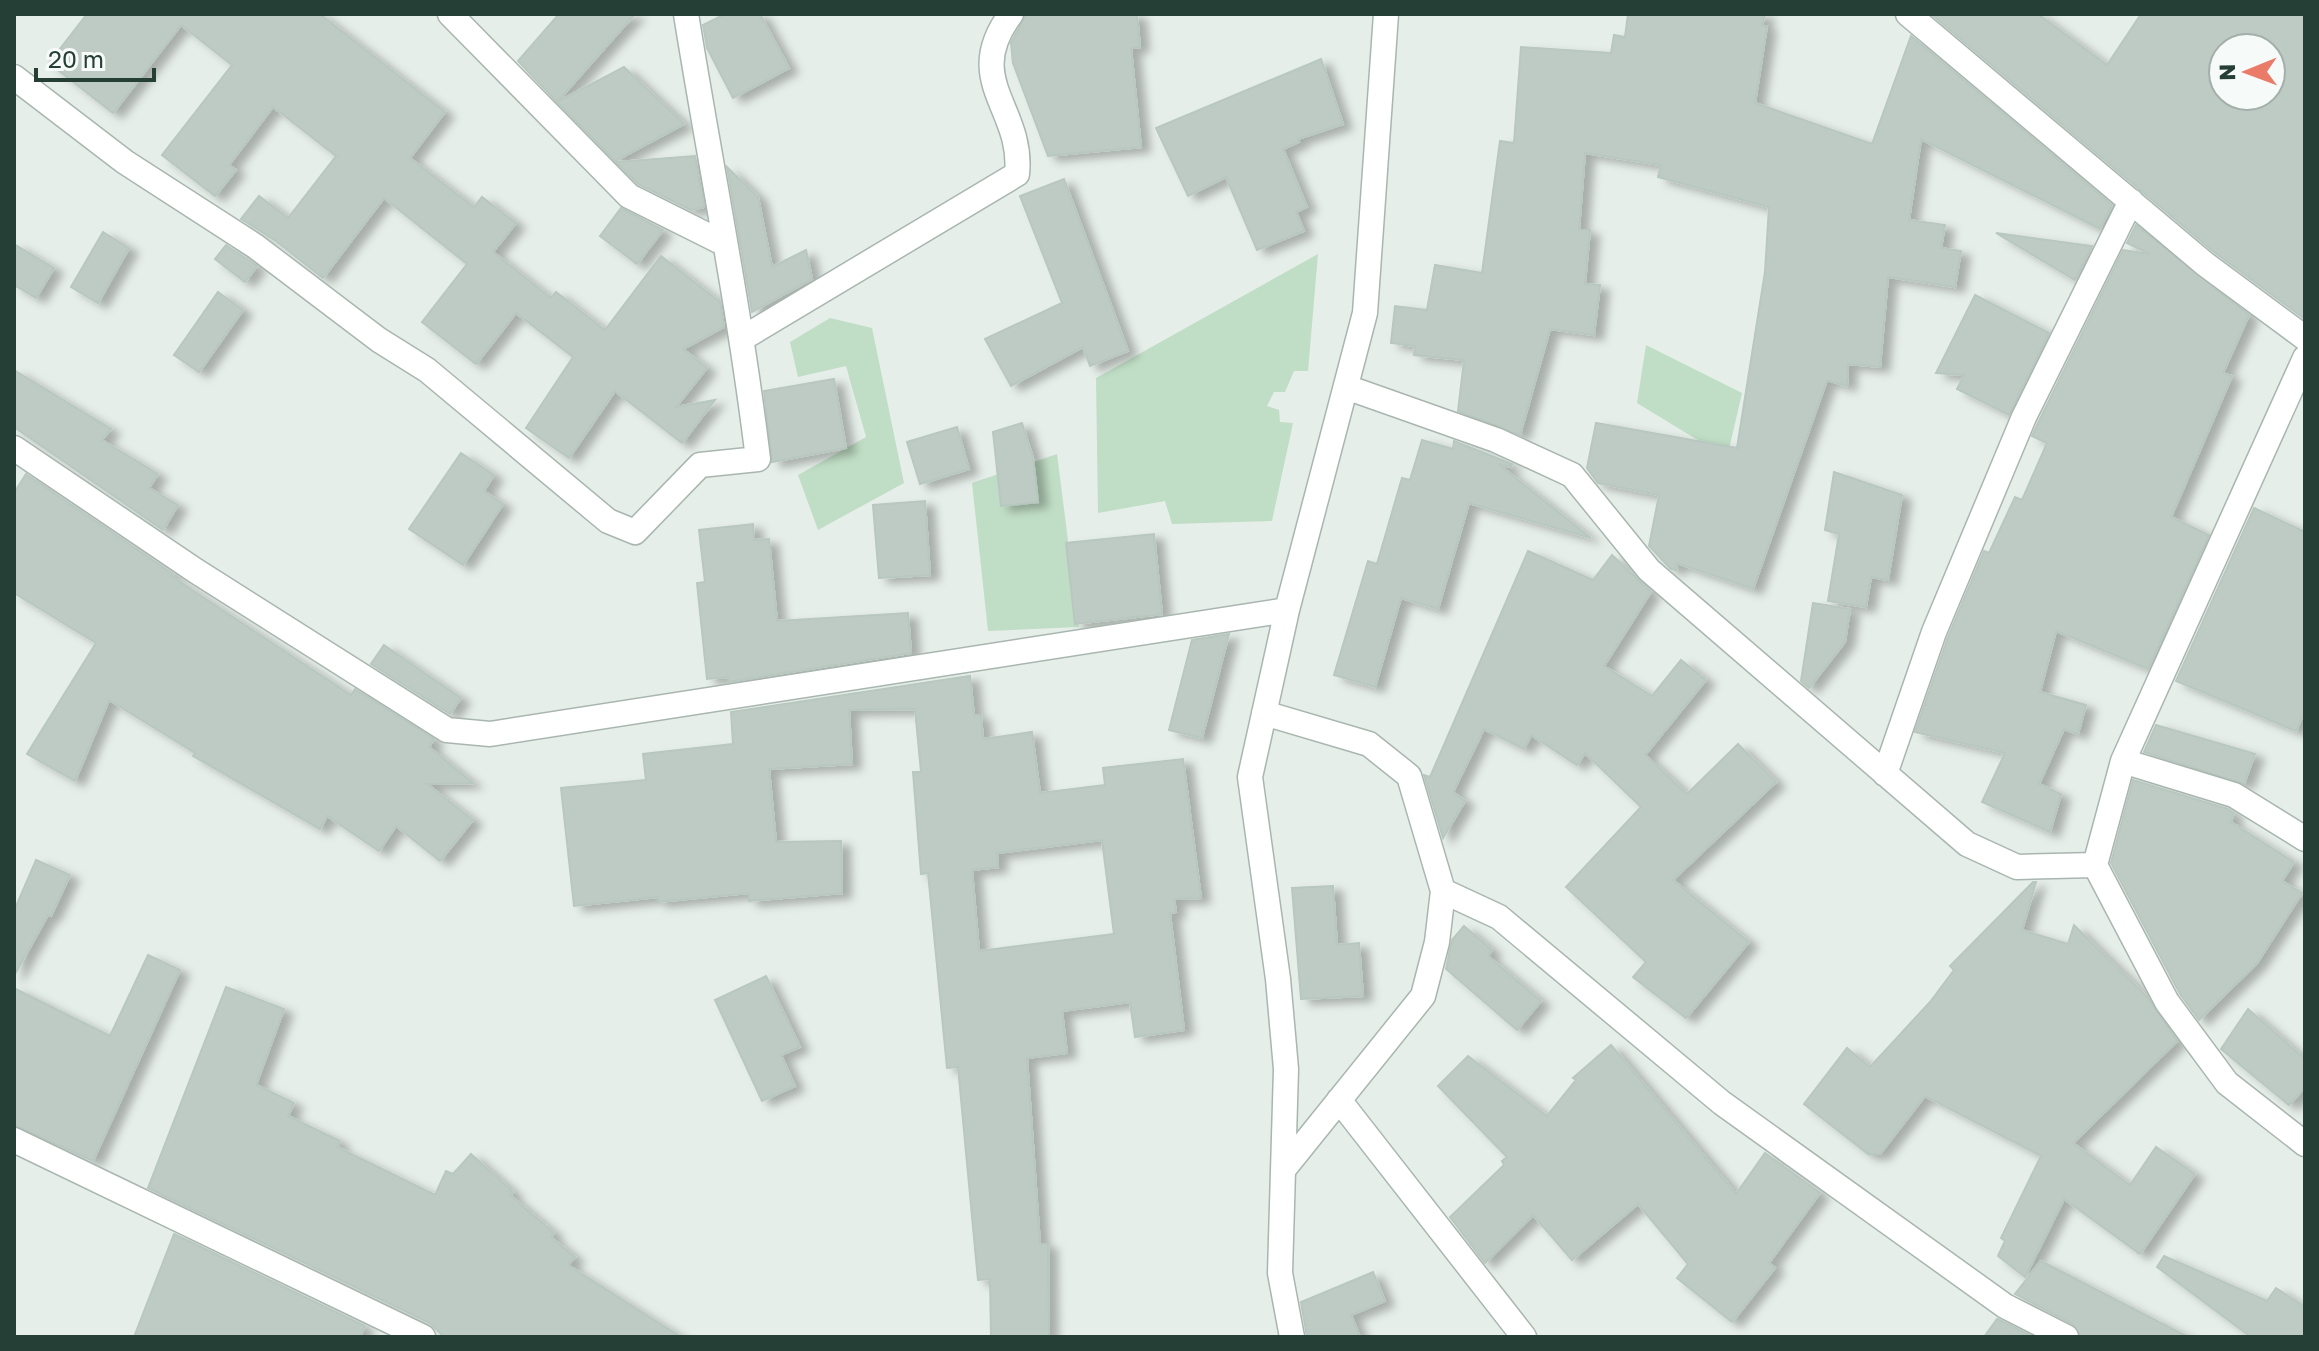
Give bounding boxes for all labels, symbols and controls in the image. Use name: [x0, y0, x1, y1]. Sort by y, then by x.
scale bar: [36, 32, 154, 82]
north arrow: [2207, 32, 2287, 112]
text: 20 m: [48, 44, 104, 73]
text: N: [2213, 64, 2240, 81]

